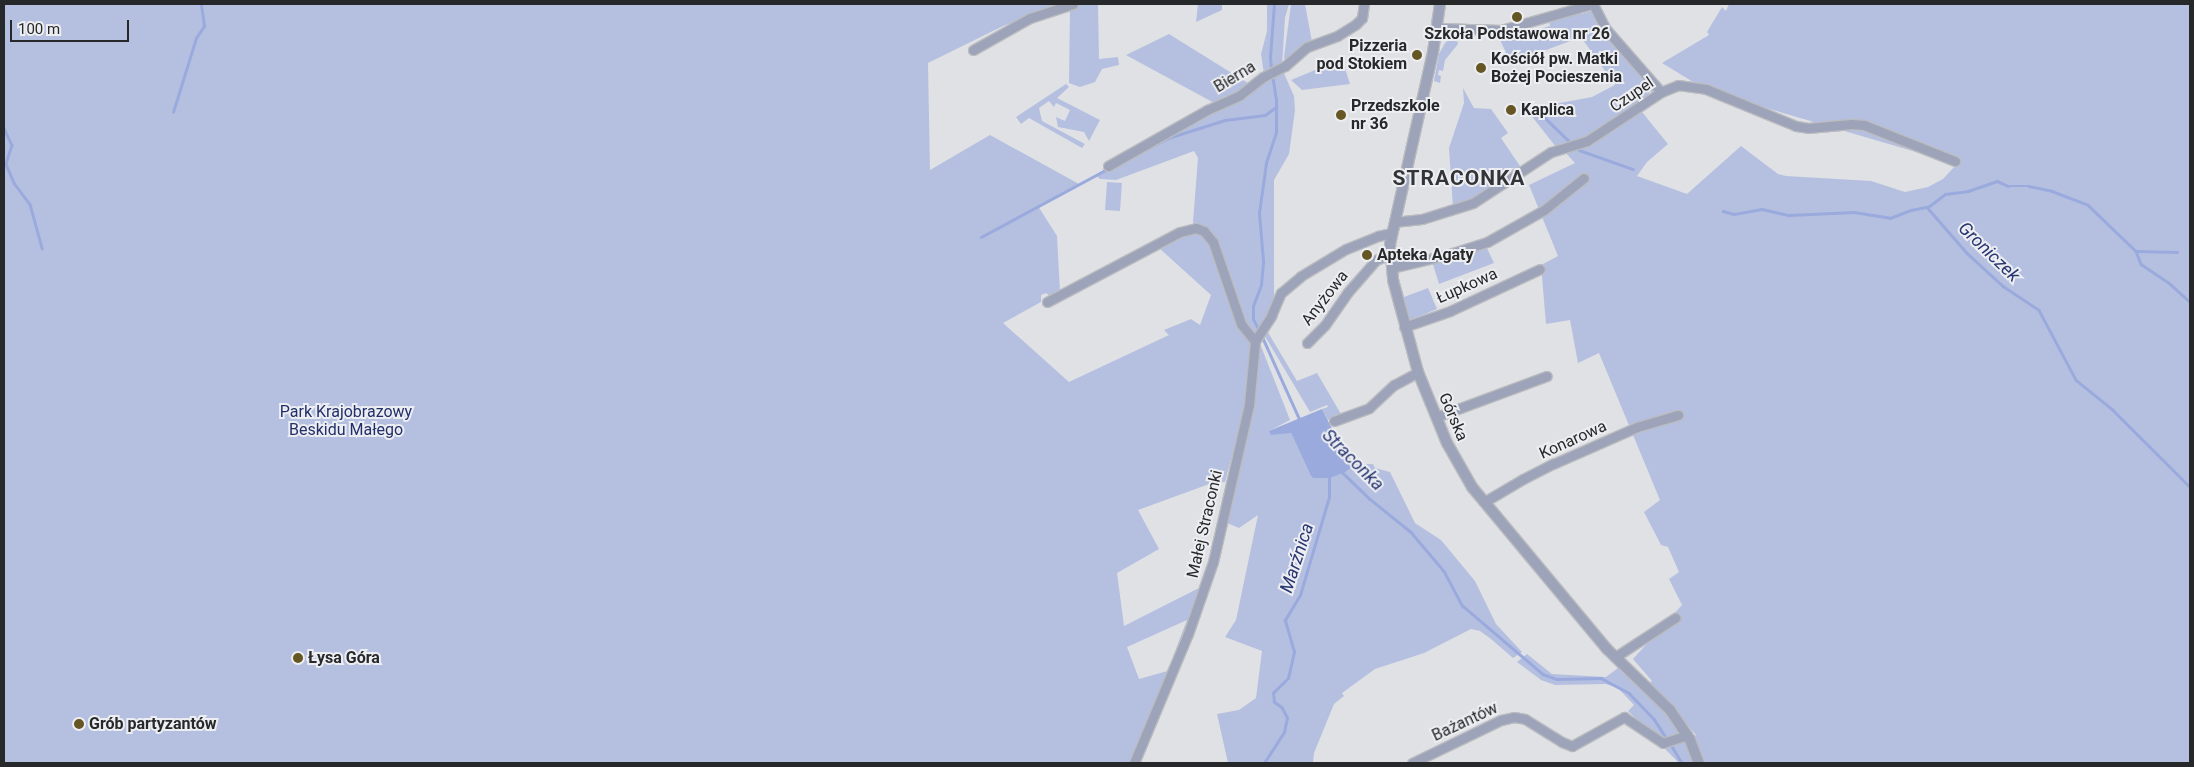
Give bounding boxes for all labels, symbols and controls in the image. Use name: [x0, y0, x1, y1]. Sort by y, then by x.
scale bar: [12, 10, 131, 42]
marker: Szkoła Podstawowa nr 26: [1511, 11, 1523, 23]
text: 100 m: [18, 20, 60, 38]
place label: Szkoła Podstawowa nr 26: [1424, 24, 1610, 44]
place label: Pizzeria pod Stokiem: [1317, 36, 1407, 74]
marker: Pizzeria pod Stokiem: [1411, 49, 1423, 61]
place label: Kościół pw. Matki Bożej Pocieszenia: [1491, 49, 1622, 87]
street label: Bierna: [1211, 57, 1259, 97]
marker: Kościół pw. Matki Bożej Pocieszenia: [1475, 62, 1487, 74]
street label: Czupel: [1607, 73, 1657, 117]
place label: Przedszkole nr 36: [1351, 96, 1440, 134]
place label: Kaplica: [1521, 100, 1574, 120]
marker: Kaplica: [1505, 104, 1517, 116]
marker: Przedszkole nr 36: [1335, 109, 1347, 121]
district label: STRACONKA: [1391, 165, 1527, 191]
water label: Groniczek: [1954, 217, 2024, 287]
place label: Apteka Agaty: [1377, 245, 1474, 265]
marker: Apteka Agaty: [1361, 249, 1373, 261]
street label: Łupkowa: [1434, 264, 1500, 308]
street label: Anyżowa: [1298, 267, 1352, 329]
street label: Górska: [1434, 390, 1472, 444]
park label: Park Krajobrazowy Beskidu Małego: [280, 402, 412, 440]
street label: Konarowa: [1536, 417, 1610, 463]
water label: Straconka: [1318, 425, 1388, 495]
street label: Małej Straconki: [1183, 468, 1227, 580]
water label: Marźnica: [1276, 520, 1318, 596]
place label: Łysa Góra: [308, 648, 380, 668]
marker: Łysa Góra: [292, 652, 304, 664]
street label: Bażantów: [1429, 698, 1501, 746]
place label: Grób partyzantów: [89, 714, 216, 734]
marker: Grób partyzantów: [73, 718, 85, 730]

